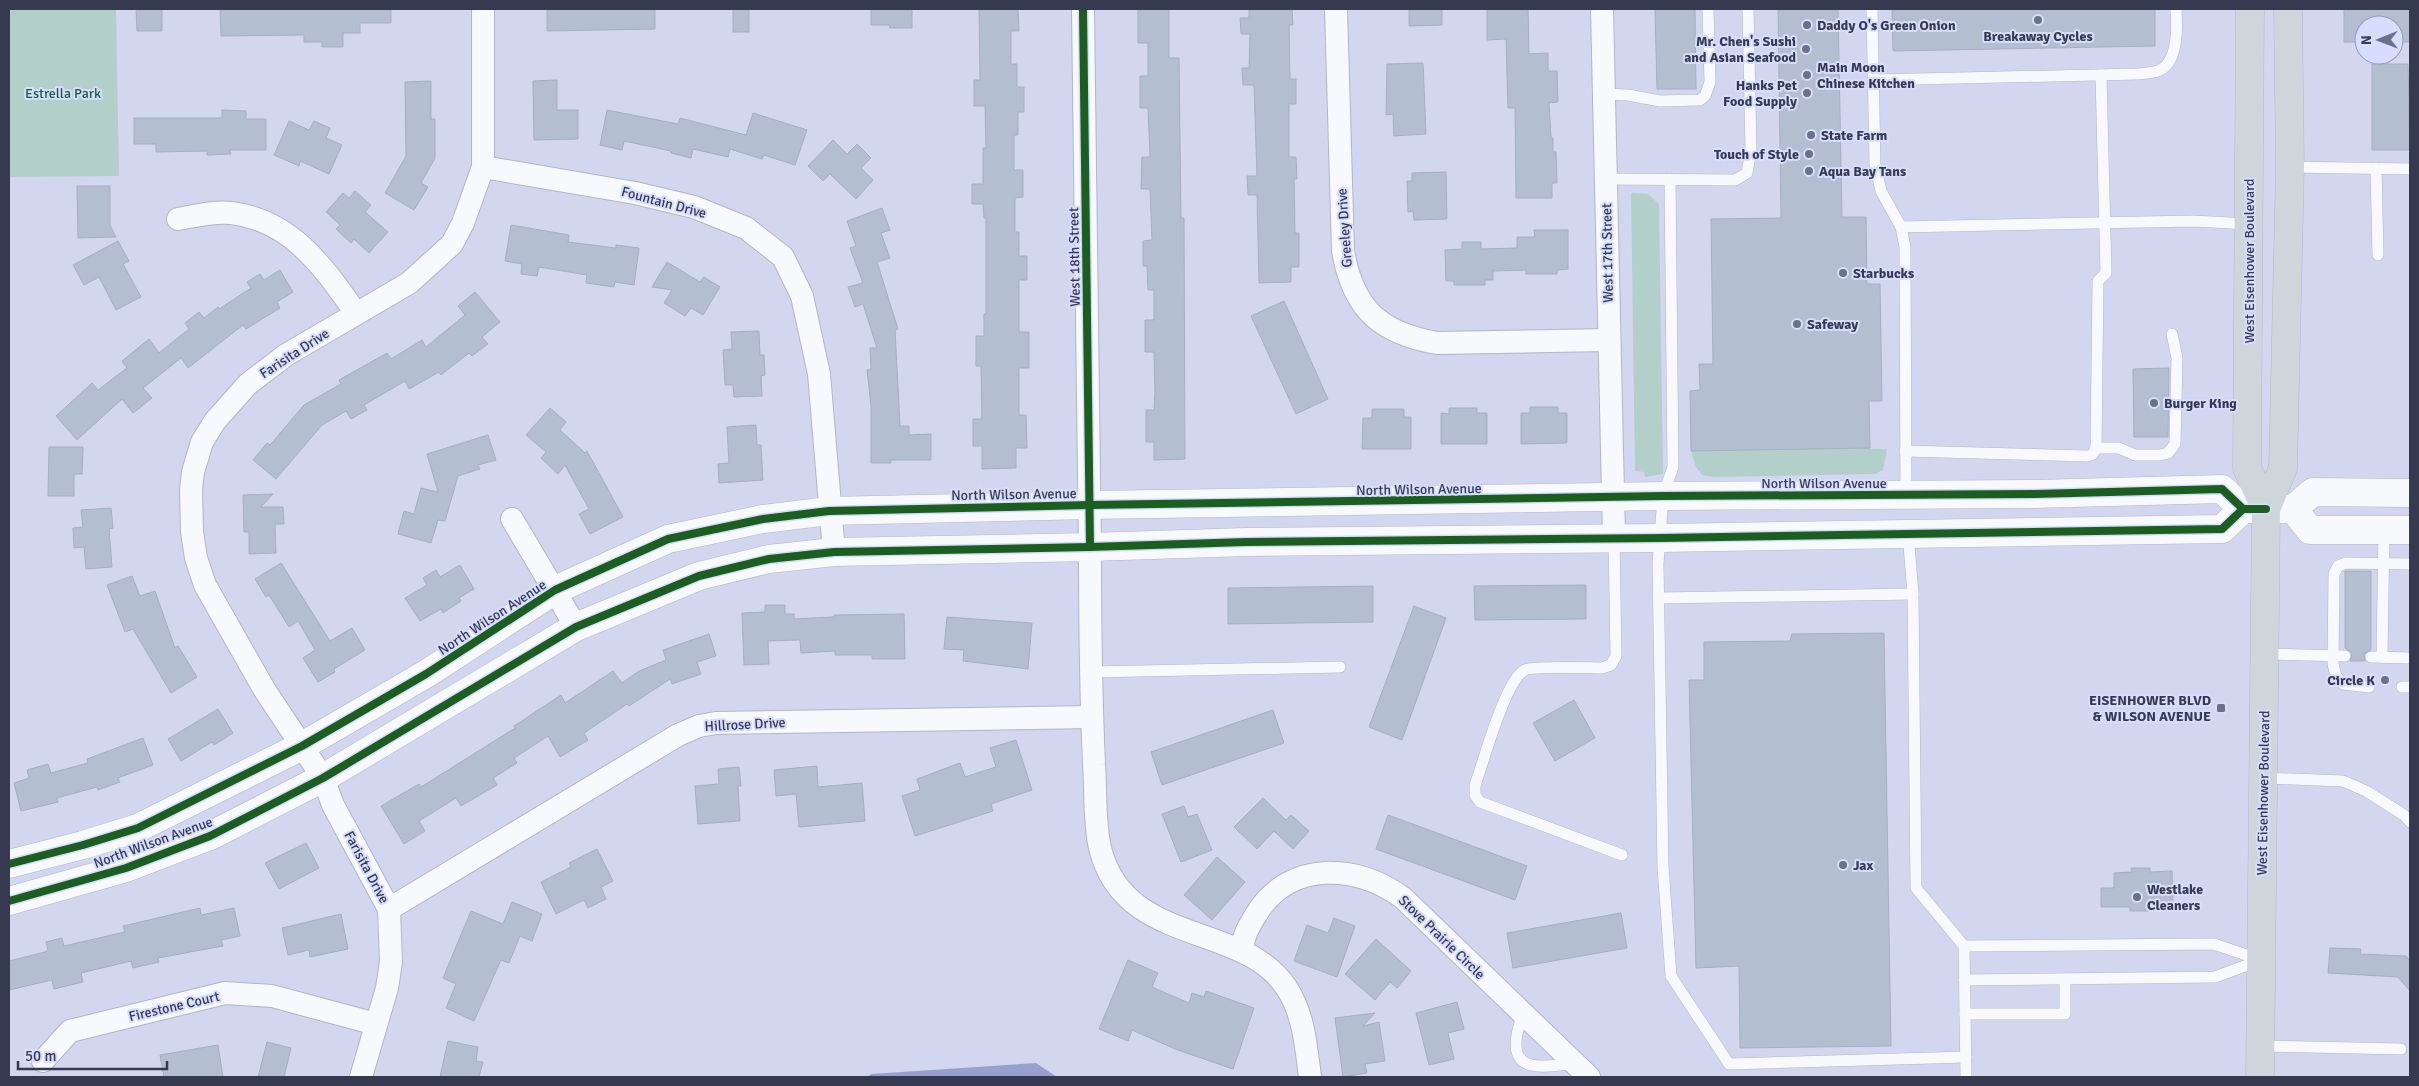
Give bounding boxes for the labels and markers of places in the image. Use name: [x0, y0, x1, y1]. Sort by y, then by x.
marker: Breakaway Cycles: [2032, 14, 2044, 26]
place label: Daddy O's Green Onion: [1817, 17, 1956, 34]
marker: Daddy O's Green Onion: [1801, 19, 1813, 31]
place label: Breakaway Cycles: [1983, 28, 2093, 45]
place label: Mr. Chen's Sushi and Asian Seafood: [1684, 33, 1796, 66]
marker: Mr. Chen's Sushi and Asian Seafood: [1800, 43, 1812, 55]
place label: Main Moon Chinese Kitchen: [1817, 59, 1915, 92]
marker: Main Moon Chinese Kitchen: [1801, 69, 1813, 81]
place label: Hanks Pet Food Supply: [1723, 77, 1798, 110]
marker: Hanks Pet Food Supply: [1801, 87, 1813, 99]
place label: State Farm: [1821, 127, 1887, 144]
marker: State Farm: [1805, 129, 1817, 141]
place label: Touch of Style: [1714, 146, 1799, 163]
marker: Touch of Style: [1803, 148, 1815, 160]
place label: Aqua Bay Tans: [1819, 163, 1906, 180]
marker: Aqua Bay Tans: [1803, 165, 1815, 177]
place label: Starbucks: [1853, 265, 1914, 282]
marker: Starbucks: [1837, 267, 1849, 279]
place label: Safeway: [1807, 316, 1858, 333]
marker: Safeway: [1791, 318, 1803, 330]
place label: Burger King: [2164, 395, 2237, 412]
marker: Burger King: [2148, 397, 2160, 409]
place label: Circle K: [2327, 672, 2375, 689]
marker: Circle K: [2379, 674, 2391, 686]
place label: EISENHOWER BLVD & WILSON AVENUE: [2089, 692, 2211, 725]
marker: EISENHOWER BLVD & WILSON AVENUE: [2215, 702, 2227, 714]
place label: Jax: [1853, 857, 1873, 874]
marker: Jax: [1837, 859, 1849, 871]
place label: Westlake Cleaners: [2147, 881, 2203, 914]
marker: Westlake Cleaners: [2131, 891, 2143, 903]

